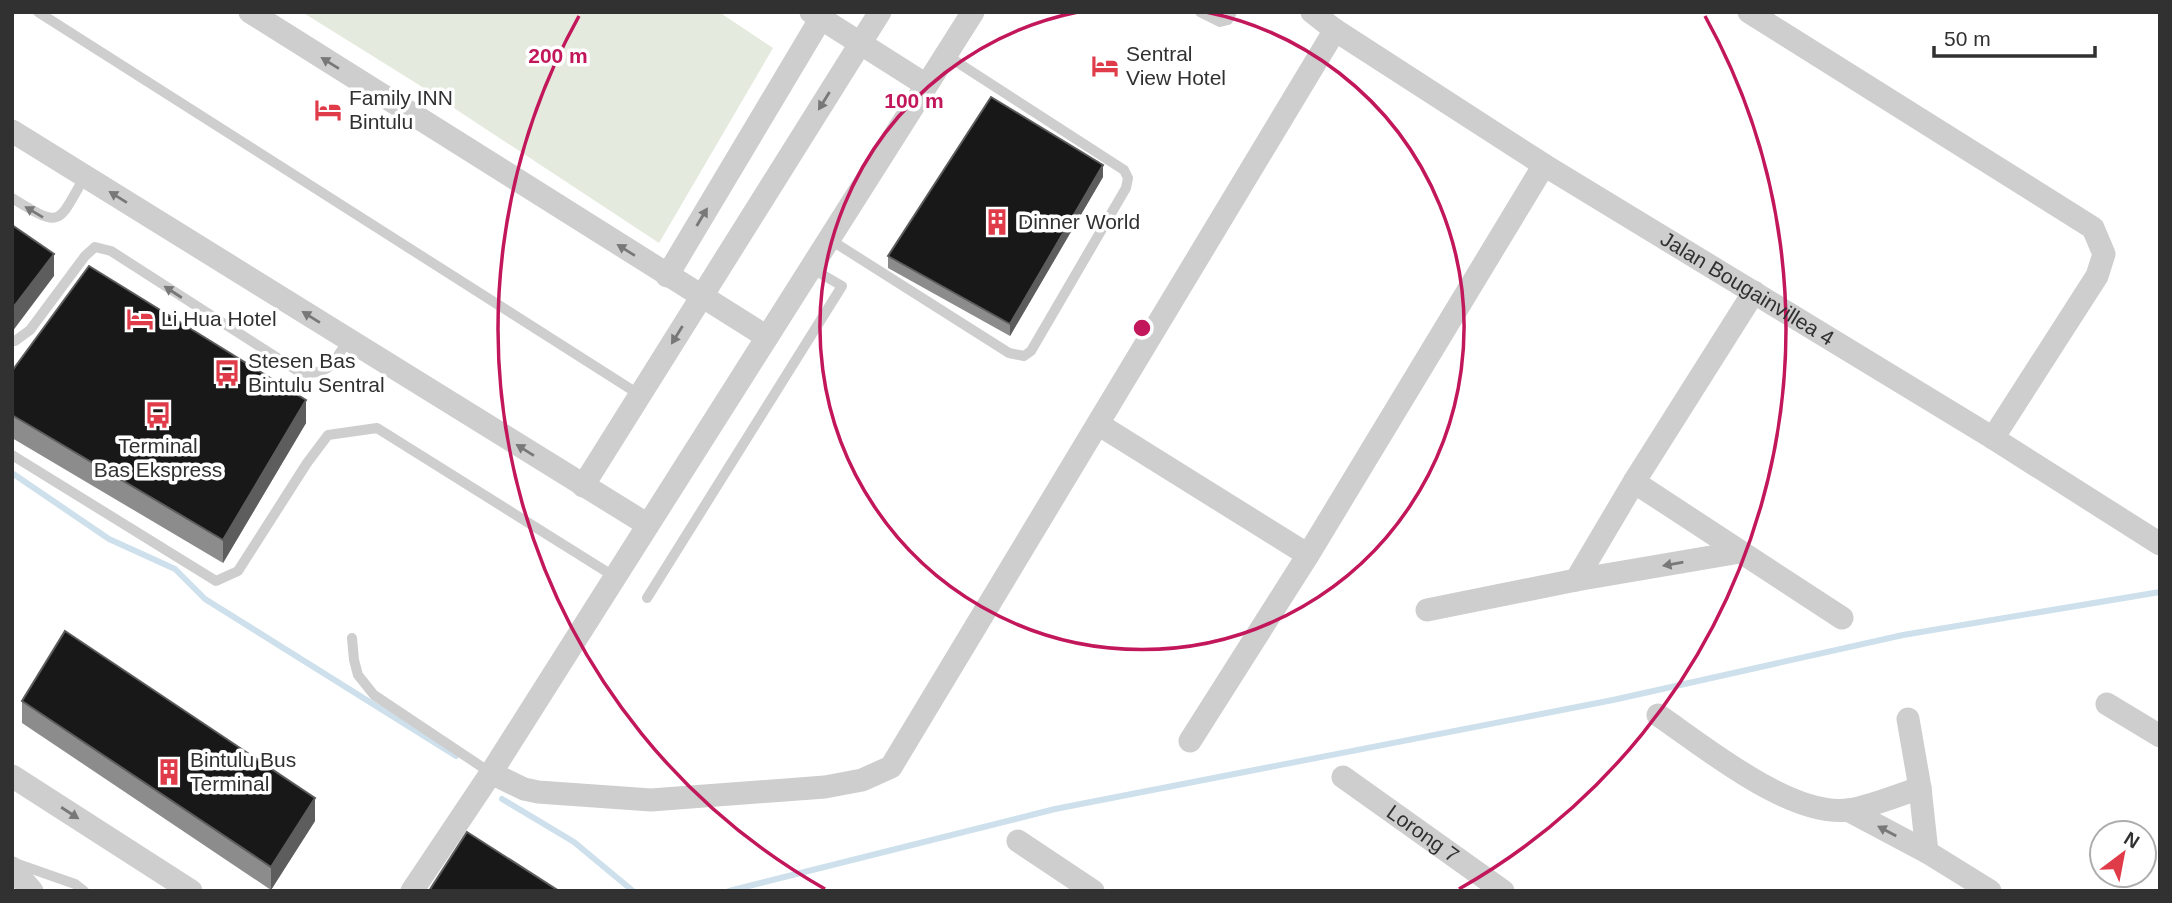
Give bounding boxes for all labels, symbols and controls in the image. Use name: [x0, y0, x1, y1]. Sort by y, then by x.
scale bar: [1934, 14, 2095, 58]
text: 50 m: [1944, 27, 1991, 50]
place label: Sentral View Hotel: [1126, 42, 1226, 89]
text: 200 m: [528, 44, 588, 67]
hotel icon: Sentral View Hotel: [1090, 51, 1120, 81]
one-way arrow: [320, 56, 339, 69]
place label: Family INN Bintulu: [349, 86, 453, 133]
text: 100 m: [884, 89, 944, 112]
one-way arrow: [817, 92, 830, 111]
hotel icon: Family INN Bintulu: [313, 95, 343, 125]
one-way arrow: [108, 190, 127, 203]
one-way arrow: [25, 205, 44, 218]
building icon: Dinner World: [982, 207, 1012, 237]
one-way arrow: [696, 208, 708, 227]
place label: Dinner World: [1018, 210, 1140, 233]
street label: Jalan Bougainvillea 4: [1657, 227, 1839, 350]
one-way arrow: [616, 243, 635, 256]
one-way arrow: [164, 285, 183, 298]
hotel icon: Li Hua Hotel: [125, 304, 155, 334]
place label: Li Hua Hotel: [161, 307, 277, 330]
one-way arrow: [301, 310, 321, 323]
centre of rings: [1130, 316, 1154, 340]
one-way arrow: [670, 326, 683, 345]
place label: Stesen Bas Bintulu Sentral: [248, 349, 385, 396]
bus stop icon: Stesen Bas Bintulu Sentral: [212, 358, 242, 388]
bus stop icon: Terminal Bas Ekspress: [143, 400, 173, 430]
place label: Terminal Bas Ekspress: [94, 434, 222, 481]
one-way arrow: [515, 443, 535, 456]
one-way arrow: [1662, 559, 1684, 570]
place label: Bintulu Bus Terminal: [190, 748, 296, 795]
building icon: Bintulu Bus Terminal: [154, 757, 184, 787]
street label: Lorong 7: [1383, 800, 1464, 867]
one-way arrow: [60, 806, 79, 819]
north arrow: [2088, 819, 2158, 889]
one-way arrow: [1877, 826, 1897, 838]
text: N: [2120, 827, 2143, 853]

